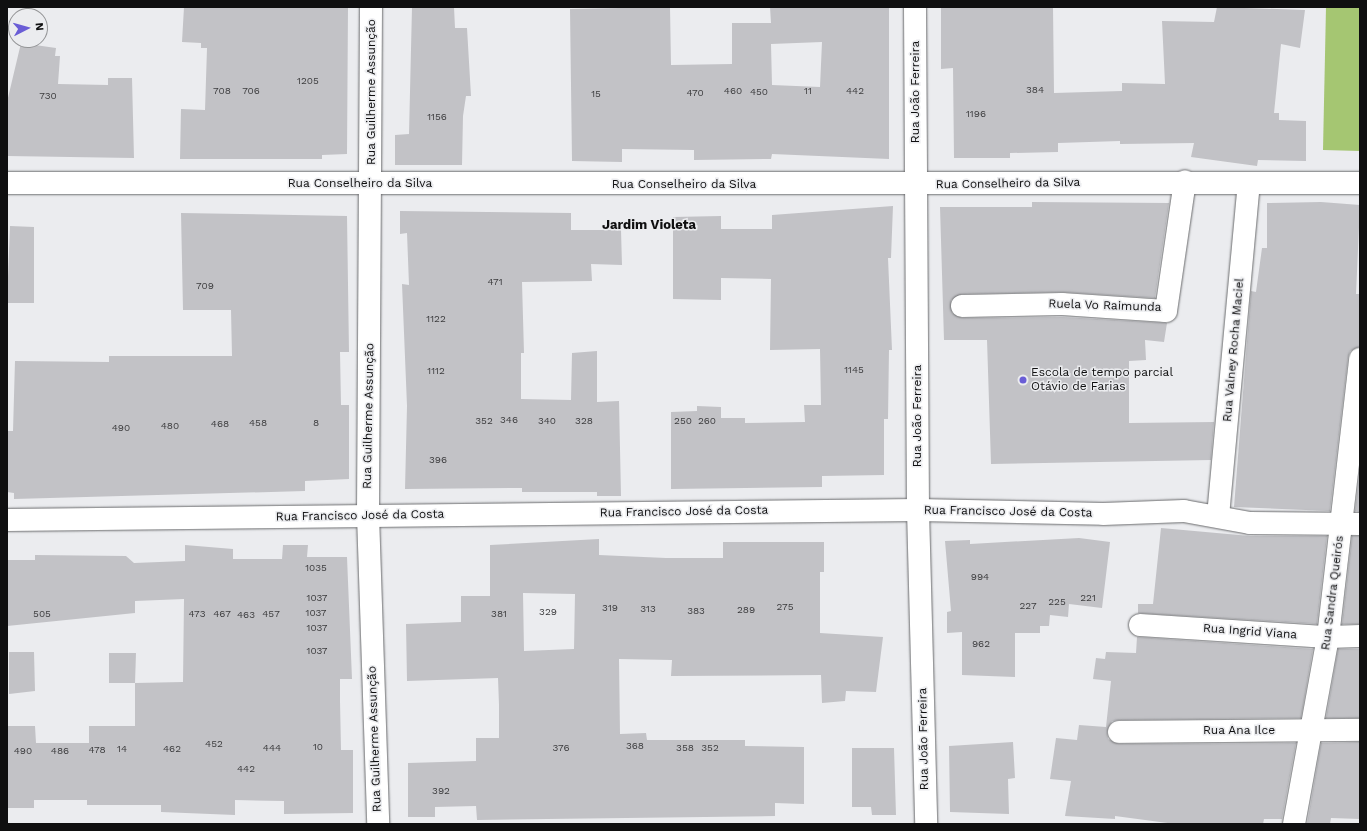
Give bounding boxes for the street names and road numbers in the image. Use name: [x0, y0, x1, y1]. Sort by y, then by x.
street label: Rua Guilherme Assunção: [365, 19, 379, 165]
street label: Rua João Ferreira: [909, 41, 923, 143]
street label: Rua Conselheiro da Silva: [935, 176, 1081, 192]
street label: Rua Conselheiro da Silva: [288, 177, 432, 191]
street label: Rua Conselheiro da Silva: [612, 178, 756, 192]
street label: Rua Valney Rocha Maciel: [1220, 277, 1248, 423]
street label: Ruela Vo Raimunda: [1048, 297, 1162, 315]
street label: Rua Guilherme Assunção: [361, 342, 377, 490]
street label: Rua João Ferreira: [911, 365, 925, 467]
street label: Rua Francisco José da Costa: [599, 503, 769, 521]
street label: Rua Francisco José da Costa: [923, 503, 1093, 521]
street label: Rua Francisco José da Costa: [275, 507, 445, 525]
street label: Rua Sandra Queirós: [1319, 535, 1347, 651]
street label: Rua Ingrid Viana: [1202, 621, 1298, 643]
street label: Rua Guilherme Assunção: [365, 665, 385, 813]
street label: Rua João Ferreira: [916, 687, 932, 791]
street label: Rua Ana Ilce: [1202, 724, 1276, 738]

